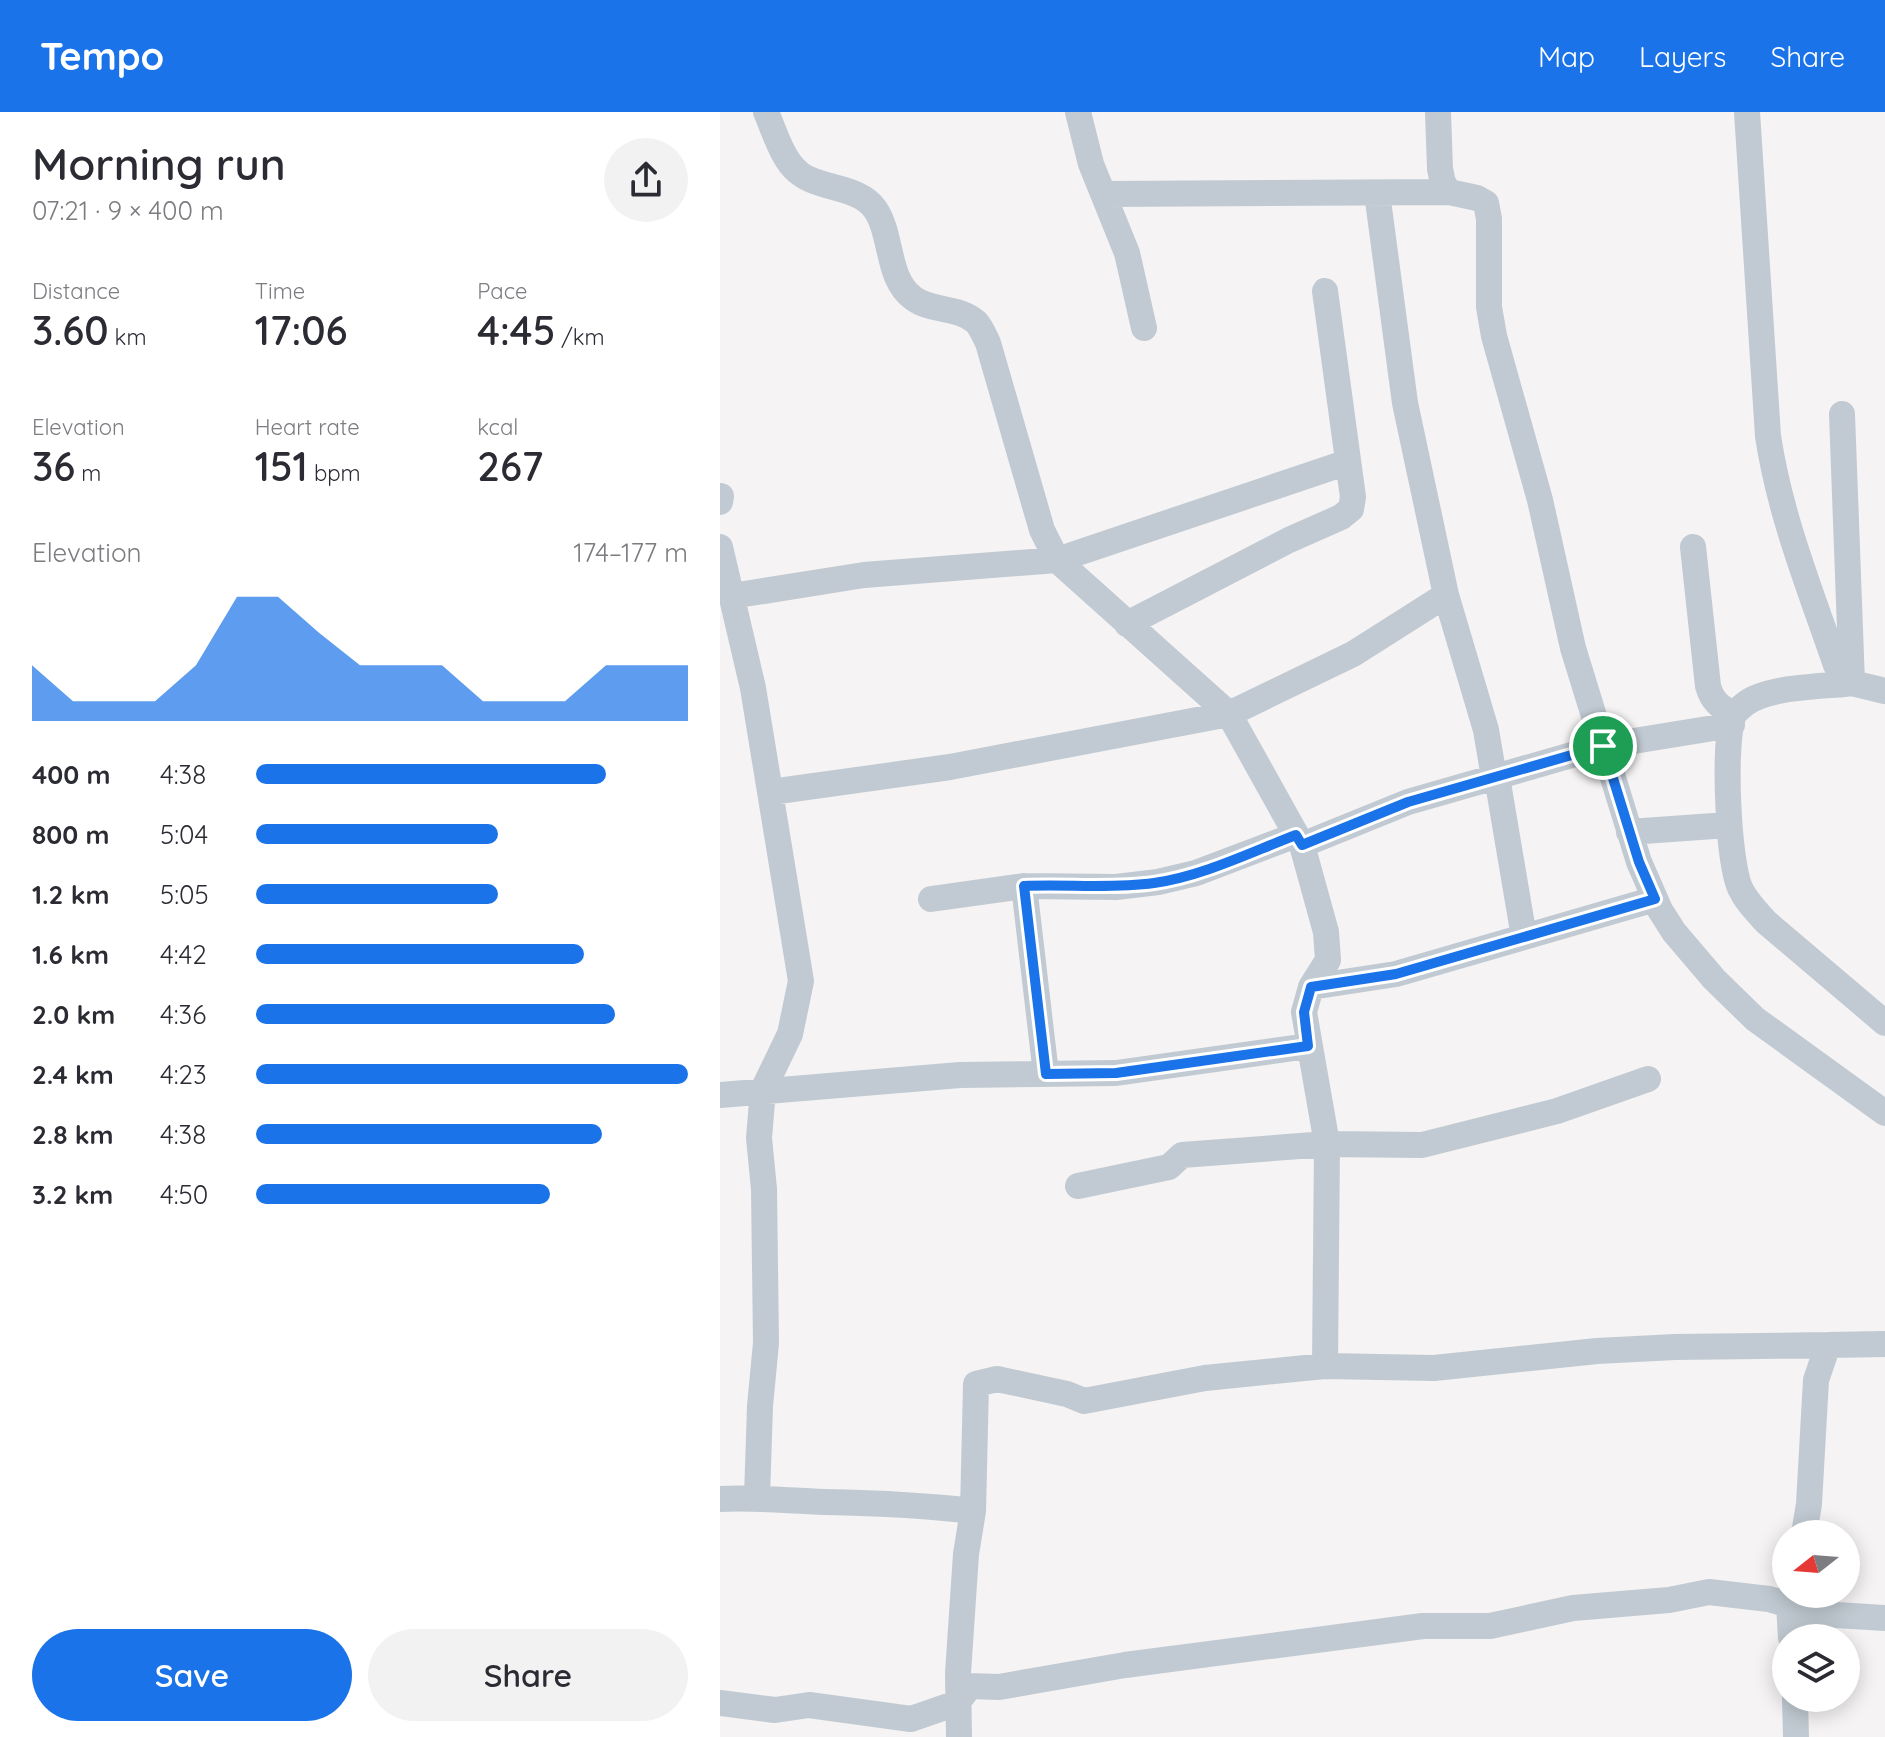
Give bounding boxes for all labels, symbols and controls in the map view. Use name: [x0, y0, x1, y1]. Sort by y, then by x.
text: Tempo: [40, 32, 164, 80]
text: Map: [1538, 39, 1595, 74]
text: Layers: [1639, 39, 1726, 74]
text: Share: [1770, 39, 1845, 74]
text: Morning run: [32, 136, 286, 191]
button: share: [604, 138, 688, 222]
text: 07:21 · 9 × 400 m: [32, 194, 224, 227]
text: Distance: [32, 277, 120, 305]
text: Time: [255, 277, 305, 305]
text: Pace: [477, 277, 528, 305]
text: 3.60: [32, 305, 109, 355]
text: 17:06: [255, 305, 347, 355]
text: 4:45: [477, 305, 555, 355]
text: km: [109, 323, 146, 351]
text: /km: [555, 323, 605, 351]
text: Elevation: [32, 413, 125, 441]
text: Heart rate: [255, 413, 360, 441]
text: kcal: [477, 413, 518, 441]
text: 36: [32, 441, 75, 491]
text: 151: [255, 441, 308, 491]
text: 267: [477, 441, 543, 491]
text: m: [75, 459, 101, 487]
text: bpm: [308, 459, 361, 487]
text: Elevation: [32, 536, 142, 569]
text: 174–177 m: [573, 536, 688, 569]
pin: [1569, 712, 1637, 780]
icon: arrive: [1581, 724, 1625, 768]
text: 400 m: [32, 758, 110, 791]
text: 4:38: [160, 758, 206, 791]
text: 800 m: [32, 818, 109, 851]
text: 5:04: [160, 818, 208, 851]
text: 1.2 km: [32, 878, 109, 911]
text: 5:05: [160, 878, 209, 911]
text: 1.6 km: [32, 938, 109, 971]
text: 4:42: [160, 938, 207, 971]
text: 2.0 km: [32, 998, 115, 1031]
text: 4:36: [160, 998, 206, 1031]
text: 2.4 km: [32, 1058, 114, 1091]
text: 4:23: [160, 1058, 207, 1091]
text: 2.8 km: [32, 1118, 114, 1151]
text: 4:38: [160, 1118, 206, 1151]
text: 3.2 km: [32, 1178, 113, 1211]
text: 4:50: [160, 1178, 208, 1211]
north arrow: [1772, 1520, 1860, 1608]
map controls: [1772, 1520, 1860, 1712]
button: layers: [1772, 1624, 1860, 1712]
button: Save: [32, 1629, 352, 1721]
button: Share: [368, 1629, 688, 1721]

